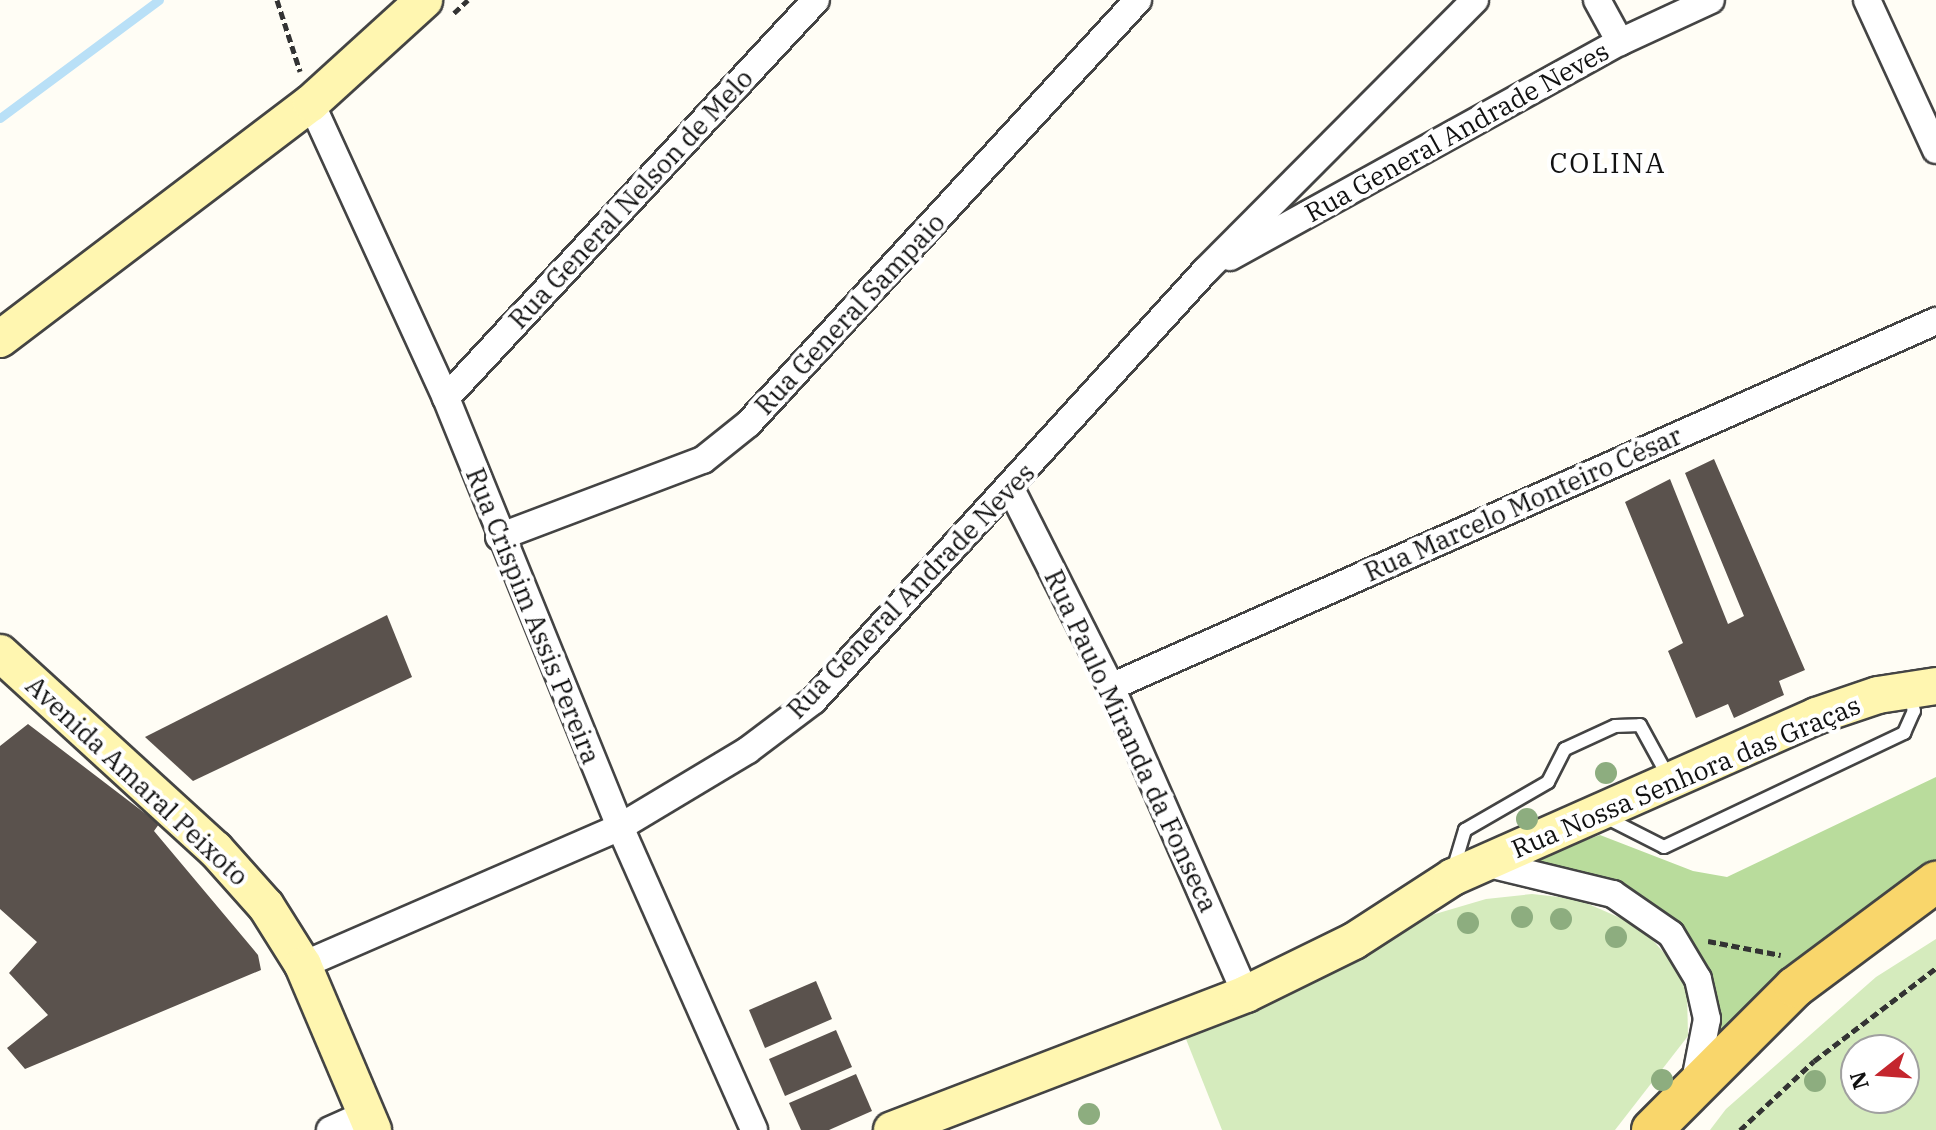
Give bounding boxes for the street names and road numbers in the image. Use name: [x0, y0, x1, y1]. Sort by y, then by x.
street label: Rua General Andrade Neves: [1300, 35, 1614, 229]
street label: Rua General Nelson de Melo: [503, 63, 759, 335]
street label: Rua General Sampaio: [749, 207, 951, 421]
street label: Rua Marcelo Monteiro César: [1359, 420, 1687, 588]
street label: Rua General Andrade Neves: [781, 457, 1041, 725]
street label: Rua Crispim Assis Pereira: [459, 463, 607, 769]
street label: Rua Paulo Miranda da Fonseca: [1038, 565, 1224, 917]
street label: Avenida Amaral Peixoto: [19, 670, 255, 892]
street label: Rua Nossa Senhora das Graças: [1507, 689, 1865, 865]

